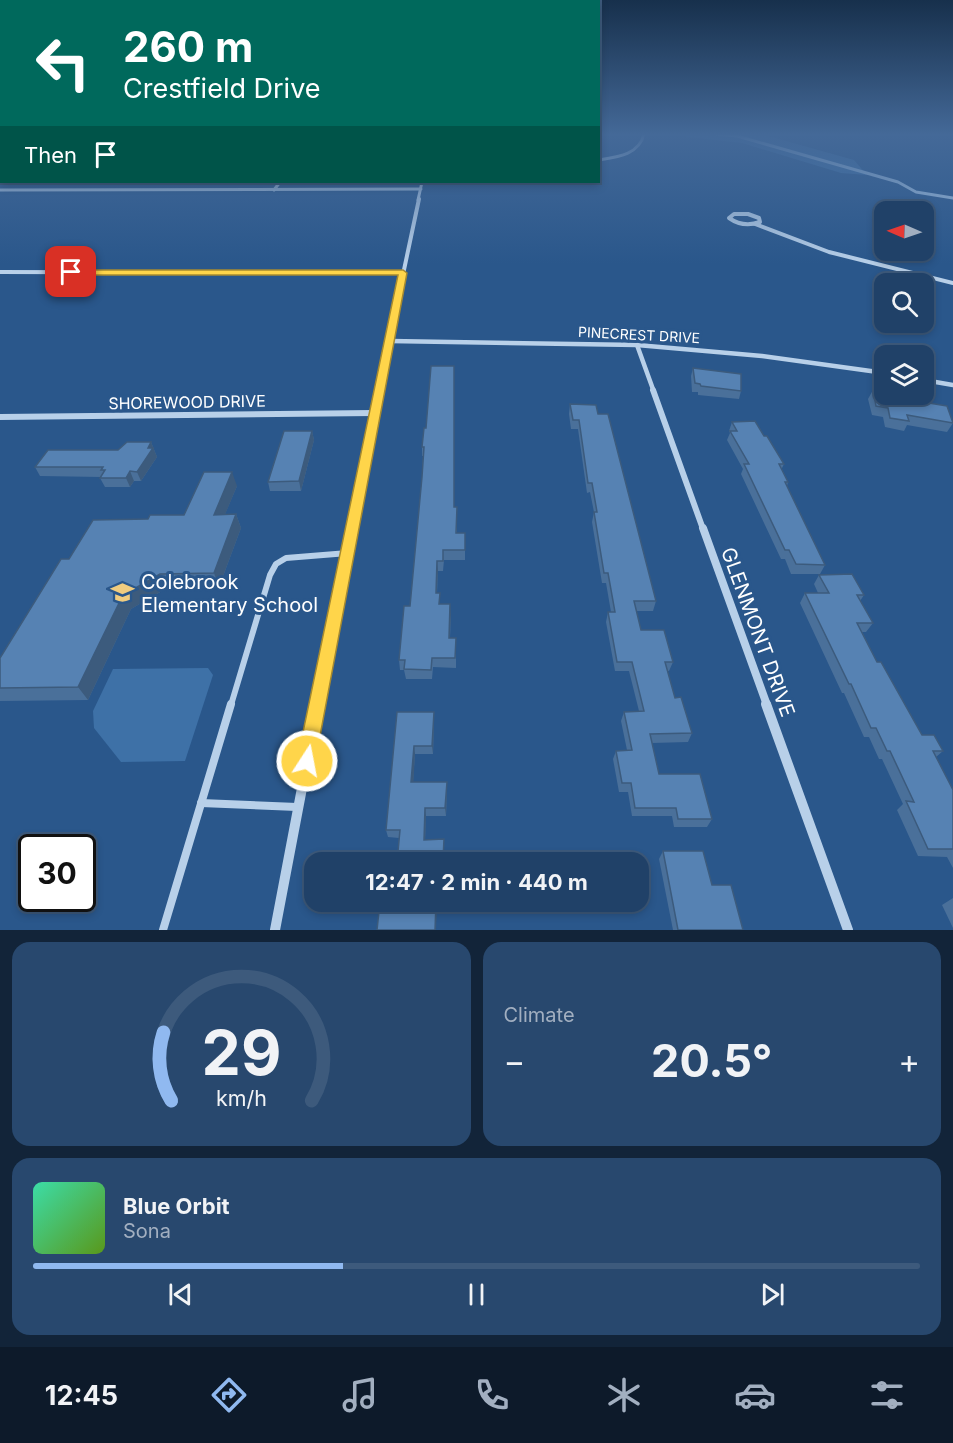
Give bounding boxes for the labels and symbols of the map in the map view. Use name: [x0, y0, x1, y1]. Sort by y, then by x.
north arrow: [874, 201, 934, 261]
pin: [45, 246, 96, 297]
street label: PINECREST DRIVE: [578, 323, 701, 346]
street label: SHOREWOOD DRIVE: [108, 391, 266, 413]
street label: GLENMONT DRIVE: [716, 544, 800, 720]
place label: Colebrook Elementary School: [141, 570, 318, 617]
school or university icon: Colebrook Elementary School: [110, 580, 136, 606]
position arrow: [275, 729, 339, 793]
speed limit sign: 30: [18, 834, 96, 912]

